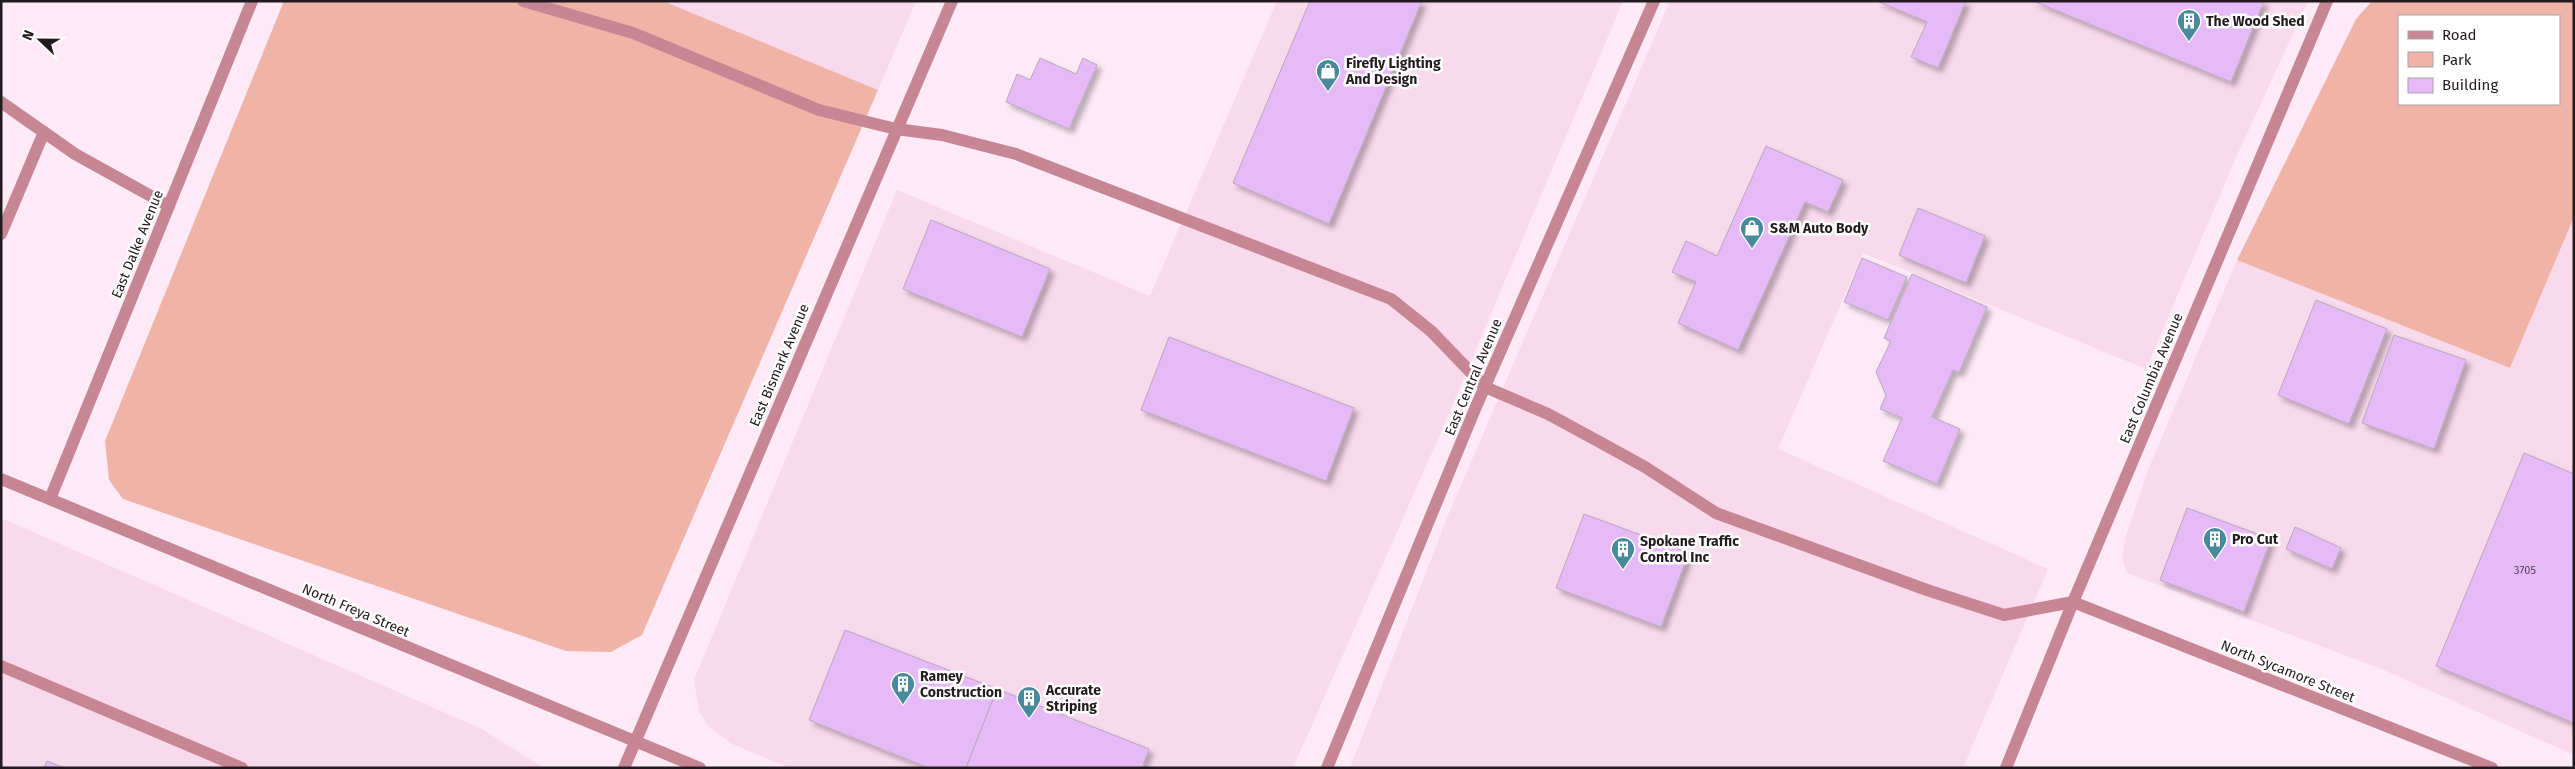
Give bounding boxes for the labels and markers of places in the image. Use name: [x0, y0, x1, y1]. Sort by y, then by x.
building icon: The Wood Shed: [2176, 8, 2202, 42]
place label: The Wood Shed: [2206, 13, 2305, 30]
place label: Firefly Lighting And Design: [1345, 55, 1441, 88]
shop icon: Firefly Lighting And Design: [1315, 58, 1341, 92]
shop icon: S&M Auto Body: [1739, 215, 1765, 249]
place label: S&M Auto Body: [1770, 220, 1869, 237]
building icon: Pro Cut: [2202, 526, 2228, 560]
place label: Pro Cut: [2232, 531, 2279, 548]
place label: Spokane Traffic Control Inc: [1640, 533, 1739, 566]
building icon: Spokane Traffic Control Inc: [1610, 536, 1636, 570]
place label: Ramey Construction: [920, 668, 1002, 701]
building icon: Ramey Construction: [890, 671, 916, 705]
place label: Accurate Striping: [1045, 682, 1101, 715]
building icon: Accurate Striping: [1016, 685, 1042, 719]

